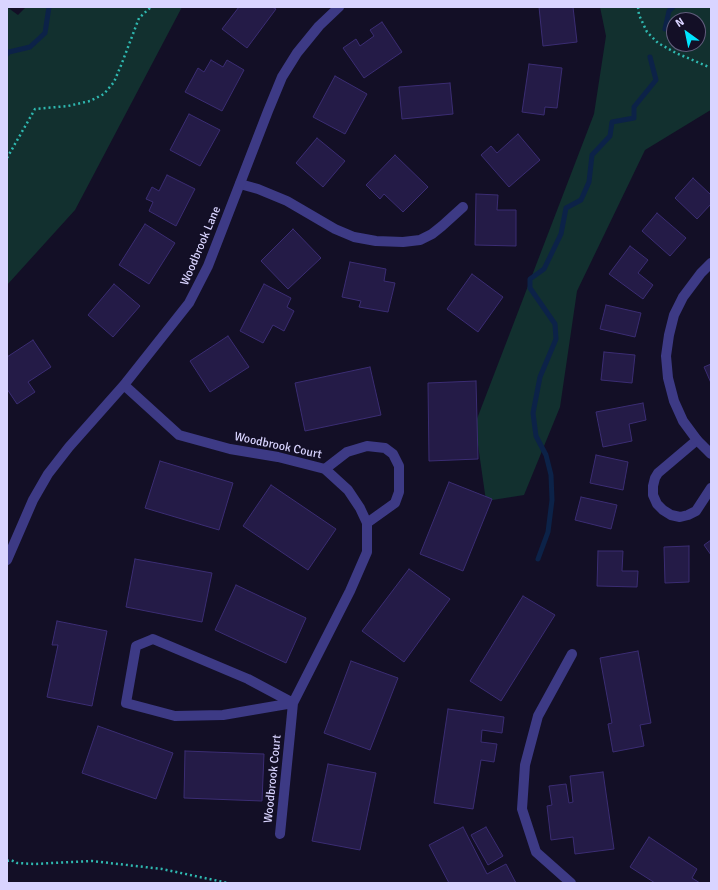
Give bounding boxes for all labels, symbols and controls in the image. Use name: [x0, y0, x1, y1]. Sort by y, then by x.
north arrow: [666, 12, 706, 52]
text: N: [673, 15, 686, 30]
street label: Woodbrook Lane: [178, 204, 224, 288]
street label: Woodbrook Court: [233, 430, 323, 462]
street label: Woodbrook Court: [261, 734, 285, 824]

